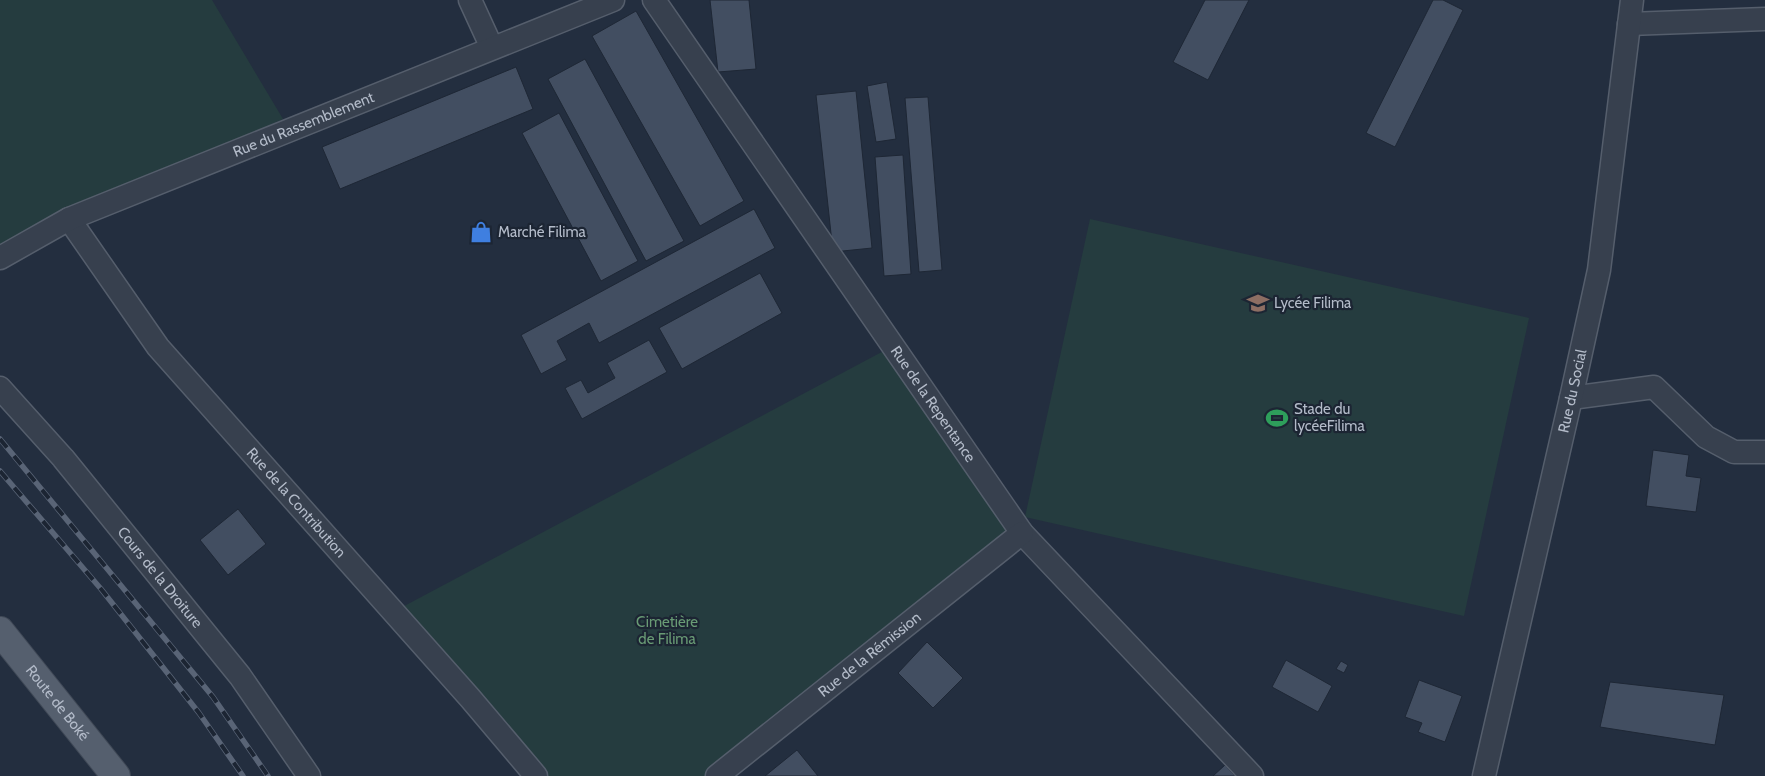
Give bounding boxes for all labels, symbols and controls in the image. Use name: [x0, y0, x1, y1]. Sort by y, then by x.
street label: Rue du Rassemblement: [230, 88, 377, 161]
shop icon: Marché Filima: [468, 219, 494, 245]
place label: Marché Filima: [498, 223, 587, 241]
school or university icon: Lycée Filima: [1245, 290, 1271, 316]
place label: Lycée Filima: [1274, 294, 1352, 312]
street label: Rue de la Repentance: [887, 343, 980, 466]
street label: Rue du Social: [1554, 347, 1591, 435]
place label: Stade du lycéeFilima: [1294, 400, 1365, 435]
sports icon: Stade du lycéeFilima: [1264, 405, 1290, 431]
street label: Rue de la Contribution: [243, 444, 350, 561]
street label: Cours de la Droiture: [114, 523, 207, 632]
street label: Rue de la Rémission: [814, 608, 925, 701]
park label: Cimetière de Filima: [636, 613, 698, 648]
street label: Route de Boké: [22, 661, 93, 744]

